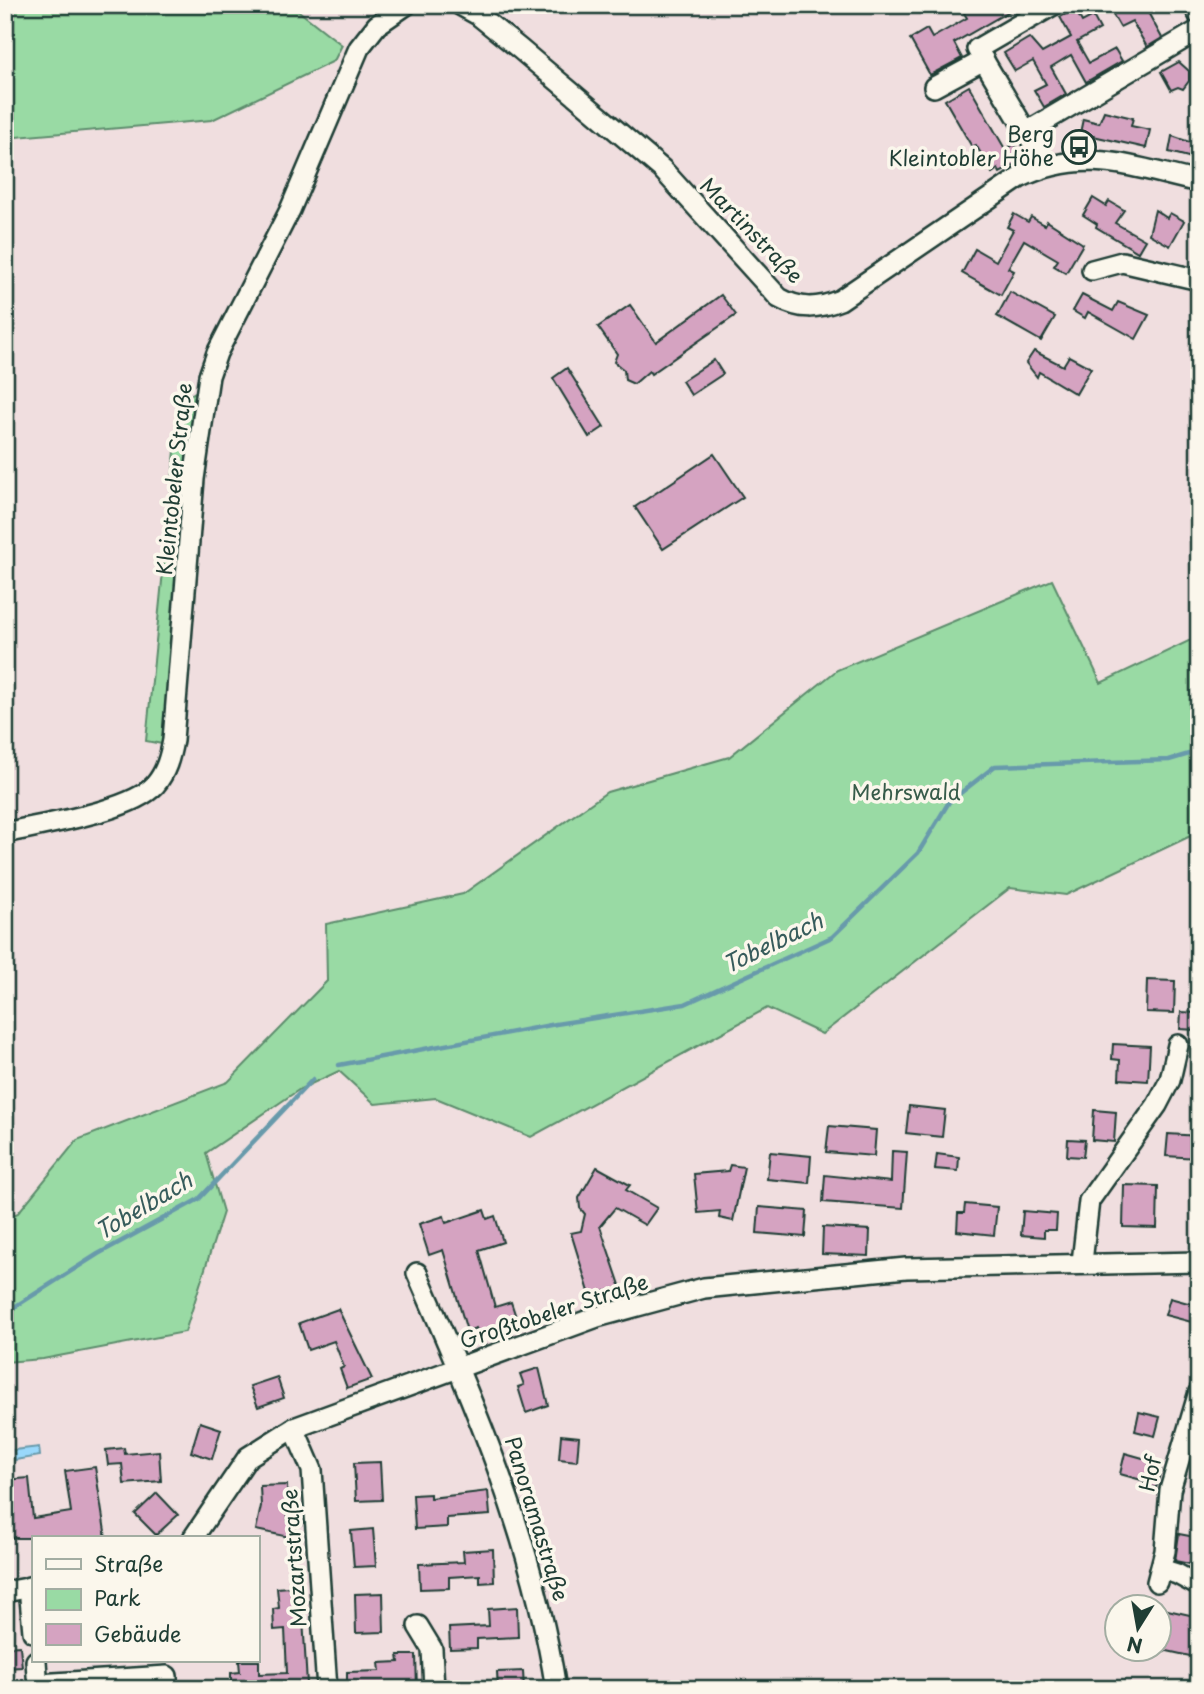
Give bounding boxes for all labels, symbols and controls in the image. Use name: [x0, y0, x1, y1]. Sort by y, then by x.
place label: Berg Kleintobler Höhe: [889, 117, 1054, 173]
bus stop icon: Berg Kleintobler Höhe: [1060, 128, 1098, 166]
street label: Martinstraße: [693, 169, 811, 290]
street label: Kleintobeler Straße: [147, 381, 199, 577]
park label: Mehrswald: [851, 775, 961, 807]
water label: Tobelbach: [716, 902, 829, 981]
water label: Tobelbach: [88, 1162, 199, 1247]
street label: Großtobeler Straße: [455, 1265, 652, 1356]
street label: Panoramastraße: [498, 1432, 578, 1605]
street label: Hof: [1130, 1451, 1169, 1494]
street label: Mozartstraße: [272, 1488, 314, 1628]
legend: [32, 1536, 259, 1662]
text: Straße: [94, 1547, 163, 1579]
text: Park: [94, 1581, 141, 1613]
north arrow: [1102, 1592, 1172, 1662]
text: Gebäude: [94, 1617, 181, 1649]
text: N: [1125, 1630, 1145, 1661]

